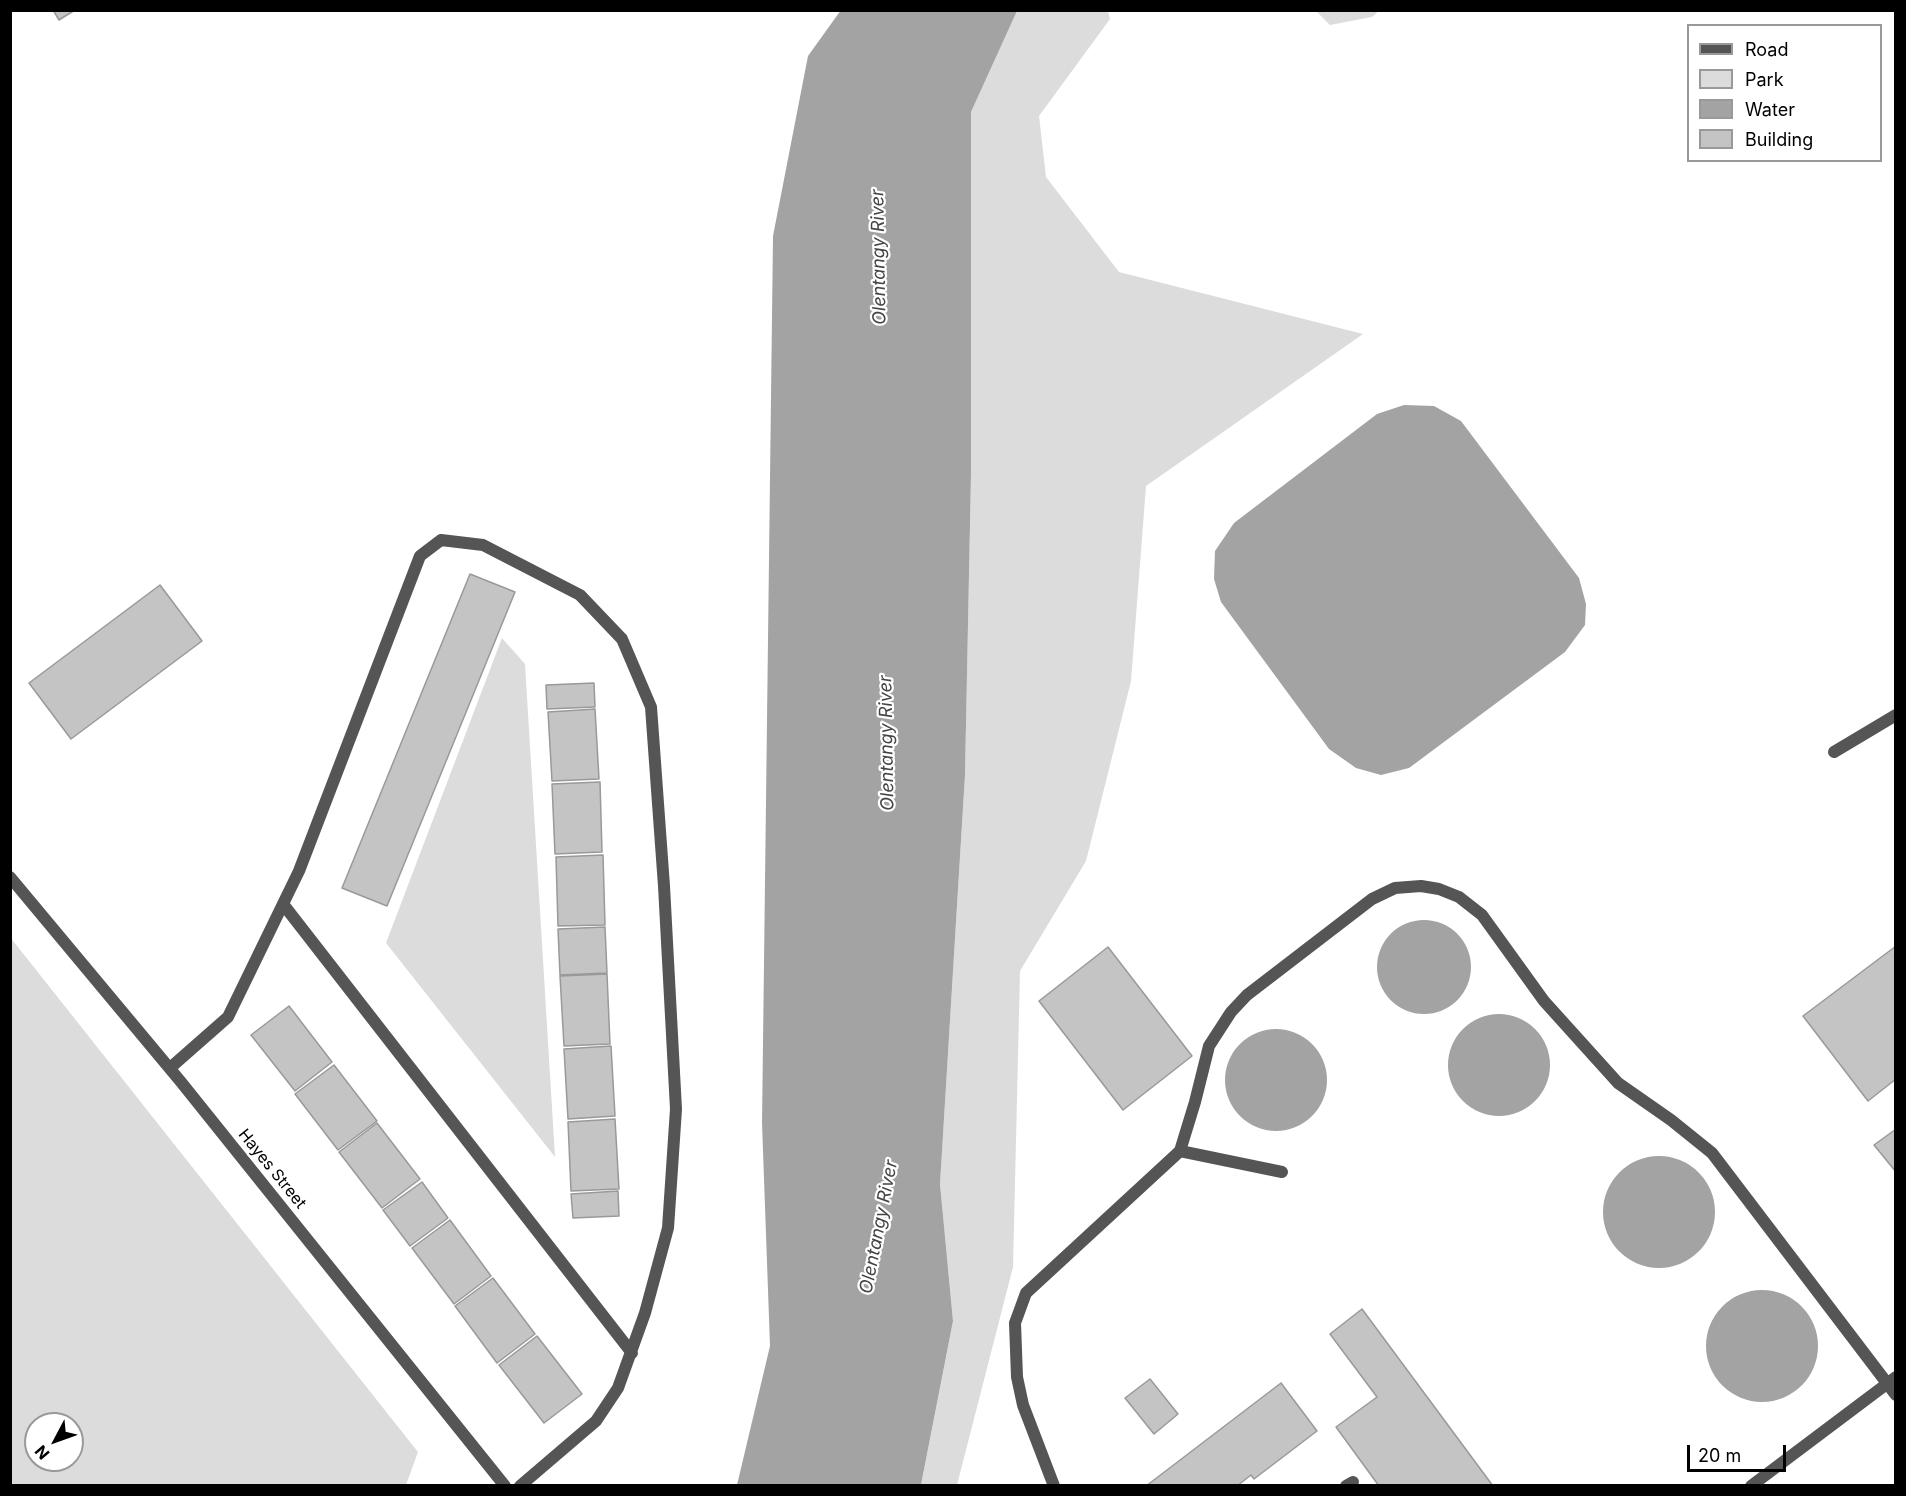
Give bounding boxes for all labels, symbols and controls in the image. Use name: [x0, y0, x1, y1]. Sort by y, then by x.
legend: [1687, 24, 1882, 162]
text: Road: [1745, 39, 1788, 60]
text: Park: [1745, 69, 1784, 90]
text: Water: [1745, 99, 1795, 120]
text: Building: [1745, 129, 1813, 150]
water label: Olentangy River: [867, 189, 891, 325]
water label: Olentangy River: [875, 675, 899, 811]
street label: Hayes Street: [234, 1125, 310, 1213]
water label: Olentangy River: [855, 1158, 903, 1296]
north arrow: [24, 1412, 84, 1472]
scale bar: [1690, 1433, 1789, 1471]
text: N: [30, 1441, 53, 1464]
text: 20 m: [1698, 1445, 1741, 1466]

